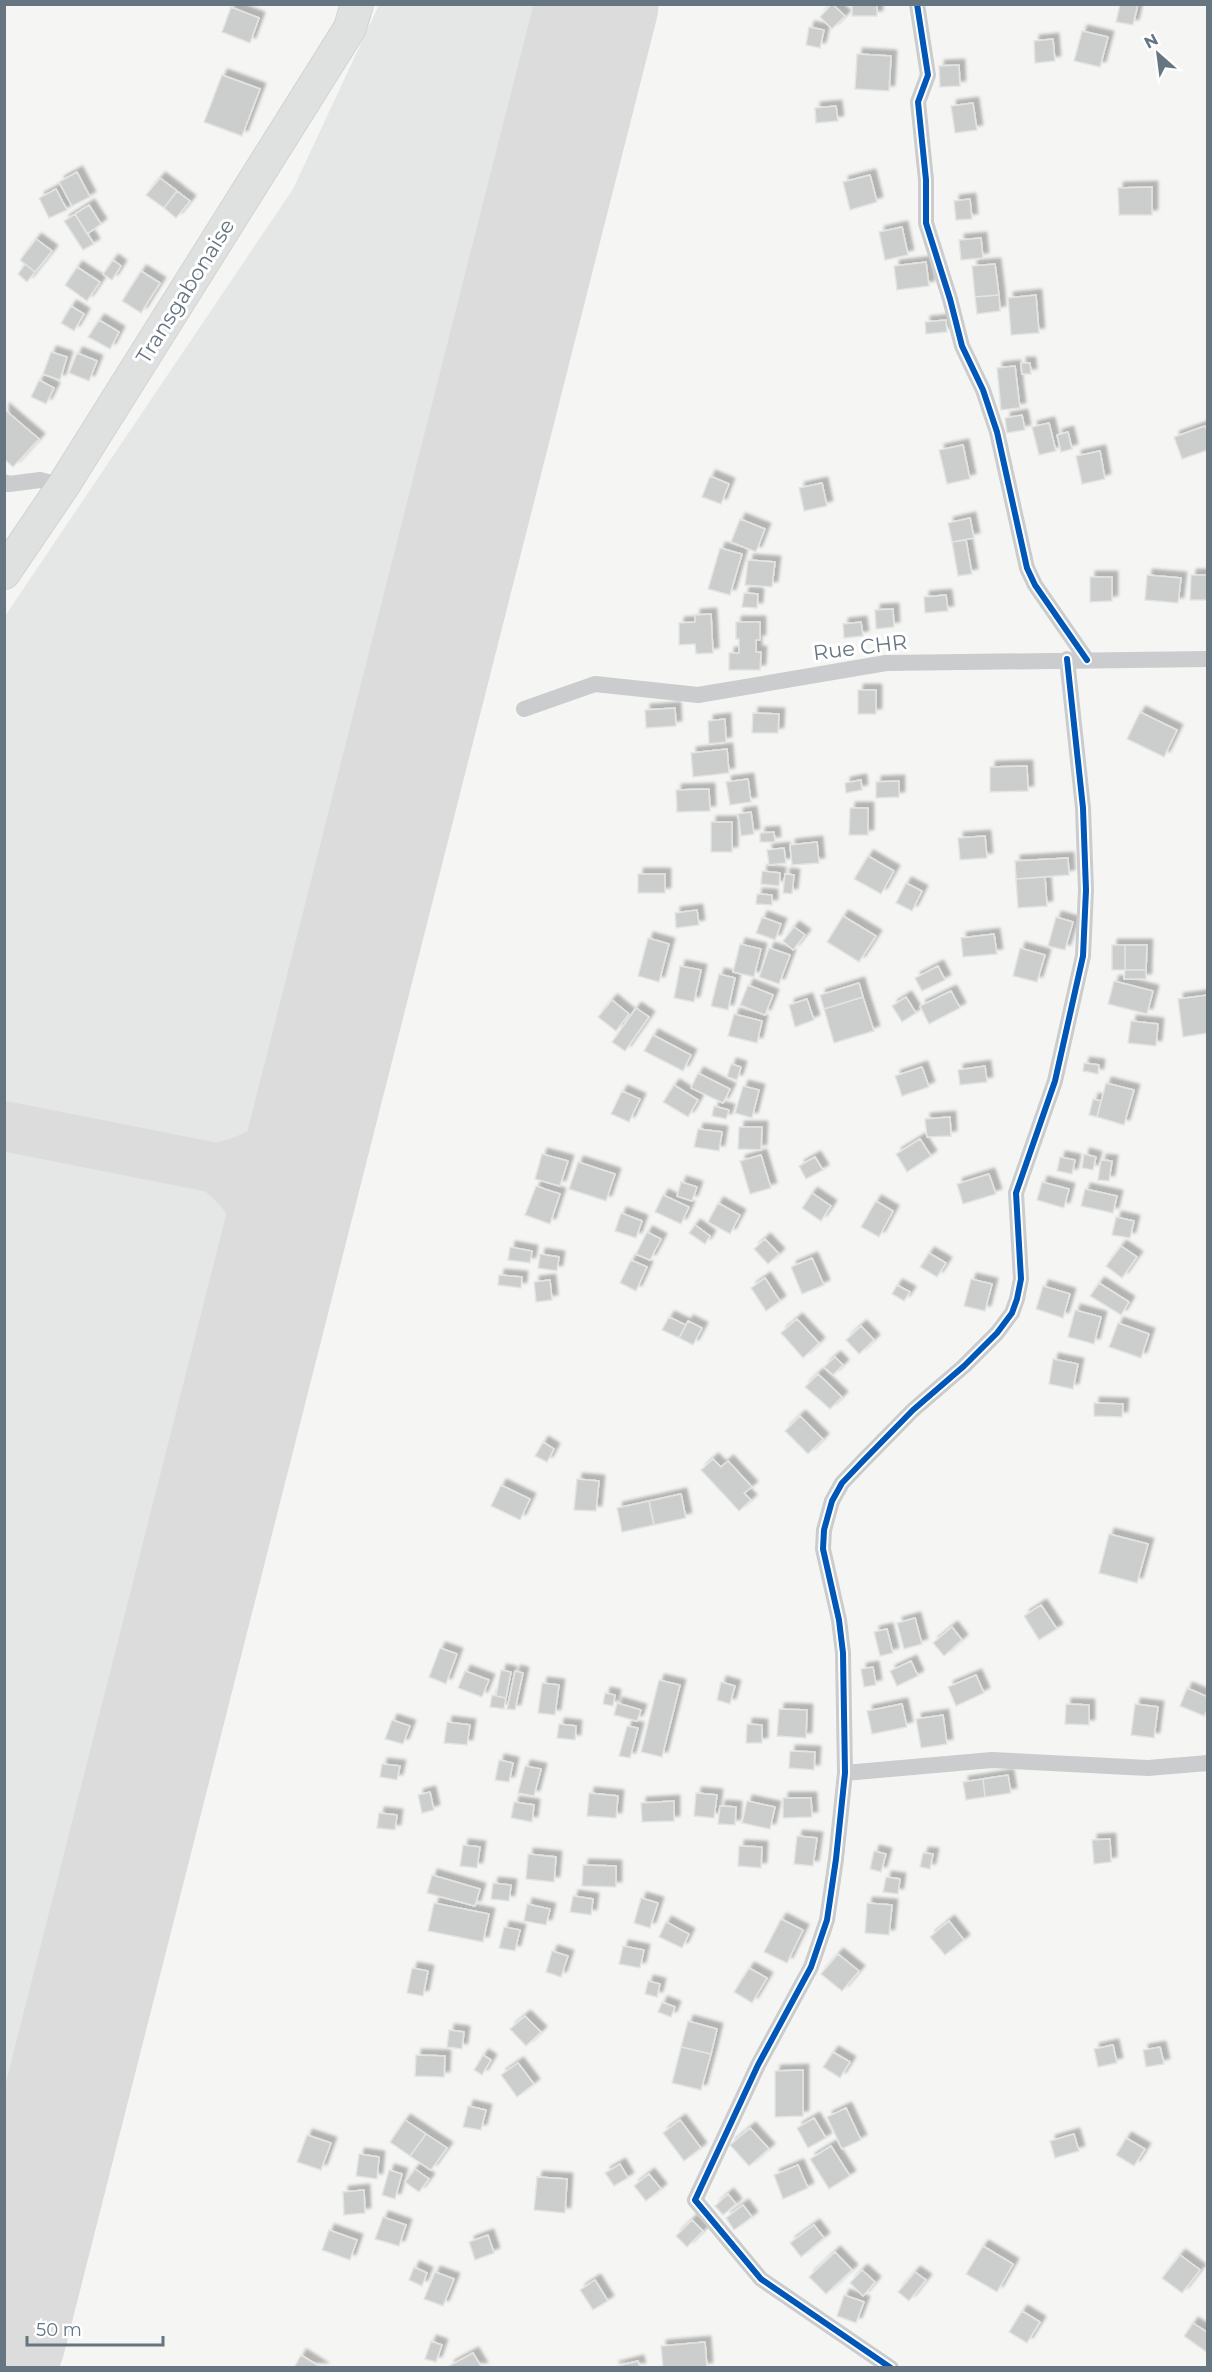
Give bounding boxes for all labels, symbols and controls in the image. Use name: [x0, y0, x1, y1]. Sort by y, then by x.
north arrow: [1128, 24, 1188, 84]
text: N: [1141, 30, 1161, 53]
street label: Transgabonaise: [131, 214, 239, 368]
street label: Rue CHR: [812, 629, 908, 665]
scale bar: [27, 2309, 164, 2347]
text: 50 m: [36, 2319, 82, 2341]

